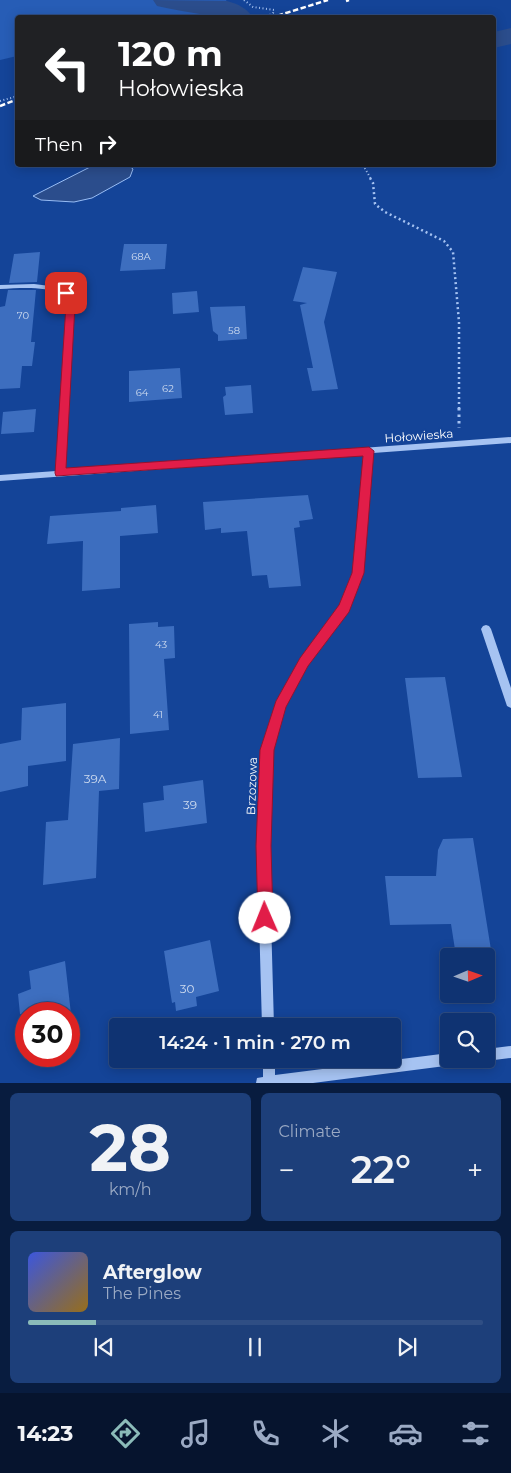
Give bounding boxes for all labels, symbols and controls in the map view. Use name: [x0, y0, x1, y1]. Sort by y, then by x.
text: 120 m: [118, 32, 223, 75]
icon: left: [35, 35, 100, 100]
text: Hołowieska: [118, 75, 244, 102]
icon: right: [93, 130, 121, 158]
text: Then: [35, 133, 83, 156]
house number: 68A: [131, 250, 152, 263]
pin: [45, 272, 87, 314]
icon: arrive: [52, 279, 80, 307]
house number: 70: [17, 309, 30, 322]
house number: 58: [228, 324, 240, 337]
house number: 62: [162, 382, 174, 395]
house number: 64: [136, 386, 149, 399]
street label: Hołowieska: [384, 426, 454, 445]
house number: 43: [155, 638, 167, 651]
house number: 41: [153, 708, 163, 721]
street label: Brzozowa: [243, 757, 260, 815]
house number: 39A: [84, 771, 107, 786]
house number: 39: [183, 797, 197, 812]
position arrow: [238, 891, 290, 943]
north arrow: [440, 948, 495, 1002]
map controls: [440, 948, 495, 1068]
house number: 30: [180, 981, 194, 996]
speed limit sign: 30: [15, 1002, 80, 1067]
button: search: [440, 1013, 495, 1068]
text: 14:24 · 1 min · 270 m: [159, 1031, 351, 1054]
text: 28: [90, 1108, 171, 1187]
text: Climate: [279, 1122, 341, 1141]
text: 22°: [351, 1146, 411, 1193]
text: −: [279, 1153, 295, 1187]
text: +: [467, 1153, 483, 1187]
text: km/h: [109, 1180, 152, 1199]
text: Afterglow: [103, 1261, 202, 1284]
text: The Pines: [103, 1284, 181, 1303]
icon: previous: [90, 1333, 118, 1361]
icon: pause: [241, 1333, 269, 1361]
icon: next: [393, 1333, 421, 1361]
icon: directions: [108, 1416, 143, 1451]
icon: music: [178, 1416, 213, 1451]
icon: phone: [248, 1416, 283, 1451]
icon: climate: [318, 1416, 353, 1451]
icon: car: [388, 1416, 423, 1451]
icon: filters: [458, 1416, 493, 1451]
text: 14:23: [18, 1420, 73, 1447]

